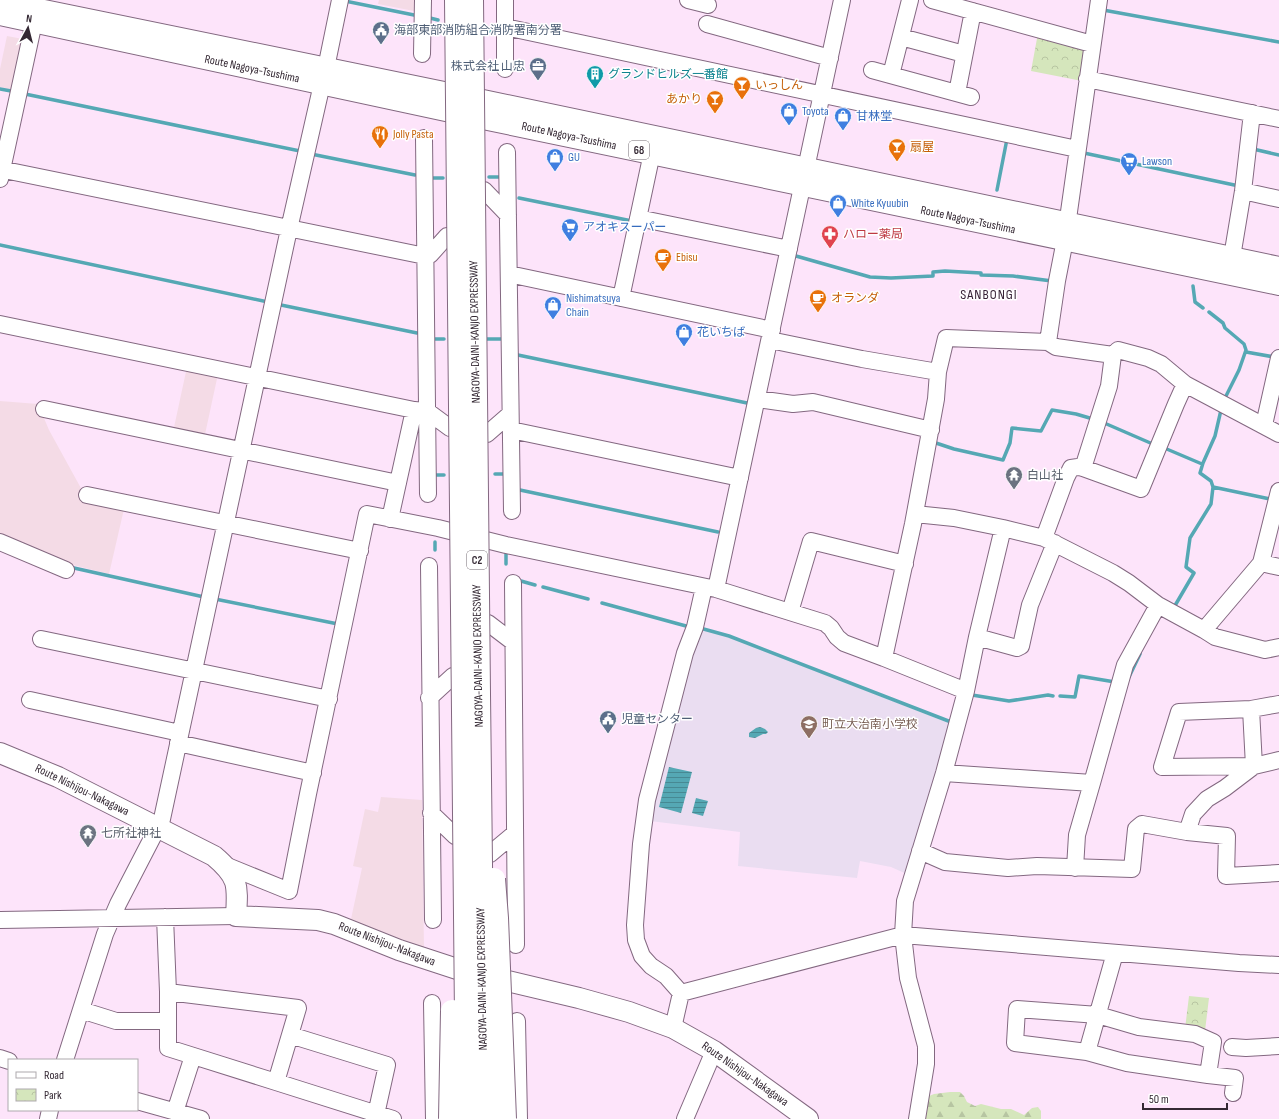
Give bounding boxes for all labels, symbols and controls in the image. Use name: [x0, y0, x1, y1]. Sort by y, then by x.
north arrow: [8, 8, 48, 48]
text: N: [25, 12, 33, 25]
public building icon: 海部東部消防組合消防署南分署: [371, 20, 391, 45]
place label: 海部東部消防組合消防署南分署: [394, 23, 562, 38]
street label: Route Nagoya-Tsushima: [203, 52, 301, 86]
office icon: 株式会社 山忠: [528, 56, 548, 81]
place label: 株式会社 山忠: [451, 59, 525, 74]
building icon: グランドヒルズ一番館: [585, 64, 605, 89]
place label: グランドヒルズ一番館: [608, 67, 728, 82]
bar icon: いっしん: [732, 75, 752, 100]
place label: いっしん: [755, 78, 803, 93]
bar icon: あかり: [705, 89, 725, 114]
place label: あかり: [666, 92, 702, 107]
shop icon: Toyota: [779, 101, 799, 126]
place label: Toyota: [802, 104, 829, 119]
shop icon: 甘林堂: [833, 106, 853, 131]
place label: 甘林堂: [856, 109, 892, 124]
street label: Route Nagoya-Tsushima: [520, 119, 618, 153]
restaurant icon: Jolly Pasta: [370, 124, 390, 149]
place label: Jolly Pasta: [392, 127, 434, 142]
bar icon: 扇屋: [887, 137, 907, 162]
place label: 扇屋: [910, 140, 934, 155]
road number: 68: [629, 141, 649, 159]
shop icon: GU: [545, 147, 565, 172]
place label: GU: [568, 150, 580, 165]
supermarket icon: Lawson: [1119, 151, 1139, 176]
place label: Lawson: [1142, 154, 1172, 169]
shop icon: White Kyuubin: [828, 193, 848, 218]
place label: White Kyuubin: [851, 196, 909, 211]
street label: Route Nagoya-Tsushima: [919, 203, 1017, 237]
supermarket icon: アオキスーパー: [560, 217, 580, 242]
place label: アオキスーパー: [583, 220, 667, 235]
pharmacy icon: ハロー薬局: [820, 224, 840, 249]
place label: ハロー薬局: [843, 227, 903, 242]
cafe icon: Ebisu: [653, 247, 673, 272]
place label: Ebisu: [676, 250, 697, 265]
street label: NAGOYA-DAINI-KANJO EXPRESSWAY: [466, 261, 484, 403]
district label: SANBONGI: [960, 286, 1018, 303]
cafe icon: オランダ: [808, 288, 828, 313]
place label: Nishimatsuya Chain: [566, 291, 621, 320]
place label: オランダ: [831, 291, 879, 306]
shop icon: Nishimatsuya Chain: [543, 295, 563, 320]
shop icon: 花いちば: [674, 322, 694, 347]
place label: 花いちば: [697, 325, 745, 340]
temple icon: 白山社: [1004, 465, 1024, 490]
place label: 白山社: [1027, 468, 1063, 483]
road number: C2: [467, 551, 487, 569]
street label: NAGOYA-DAINI-KANJO EXPRESSWAY: [469, 585, 487, 727]
public building icon: 児童センター: [598, 709, 618, 734]
place label: 児童センター: [621, 712, 693, 727]
school or university icon: 町立大治南小学校: [799, 714, 819, 739]
place label: 町立大治南小学校: [822, 717, 918, 732]
street label: Route Nishijou-Nakagawa: [33, 761, 132, 819]
temple icon: 七所社神社: [78, 823, 98, 848]
place label: 七所社神社: [101, 826, 161, 841]
street label: NAGOYA-DAINI-KANJO EXPRESSWAY: [473, 908, 491, 1050]
street label: Route Nishijou-Nakagawa: [336, 919, 438, 970]
street label: Route Nishijou-Nakagawa: [699, 1038, 792, 1110]
legend: [8, 1059, 138, 1111]
text: Road: [44, 1068, 64, 1083]
scale bar: [1143, 1085, 1227, 1111]
text: Park: [44, 1088, 62, 1103]
text: 50 m: [1149, 1092, 1169, 1107]

